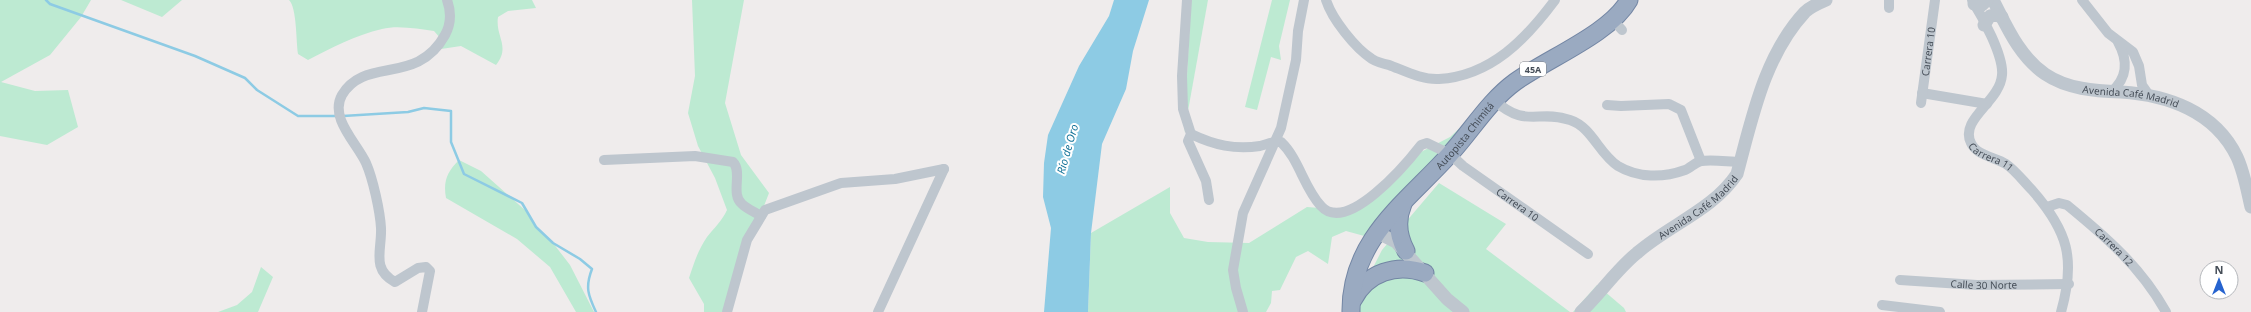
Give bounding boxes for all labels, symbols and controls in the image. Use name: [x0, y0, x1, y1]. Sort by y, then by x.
street label: Carrera 10: [1918, 26, 1938, 77]
road number: 45A: [1520, 62, 1546, 76]
street label: Avenida Café Madrid: [2082, 82, 2181, 111]
street label: Autopista Chimitá: [1432, 99, 1497, 172]
water label: Río de Oro: [1053, 122, 1081, 176]
street label: Carrera 11: [1965, 139, 2017, 174]
street label: Avenida Café Madrid: [1655, 172, 1741, 242]
street label: Carrera 10: [1493, 185, 1542, 225]
street label: Carrera 12: [2092, 225, 2137, 269]
north arrow: [2199, 260, 2239, 300]
text: N: [2215, 262, 2223, 277]
street label: Calle 30 Norte: [1950, 276, 2018, 292]

